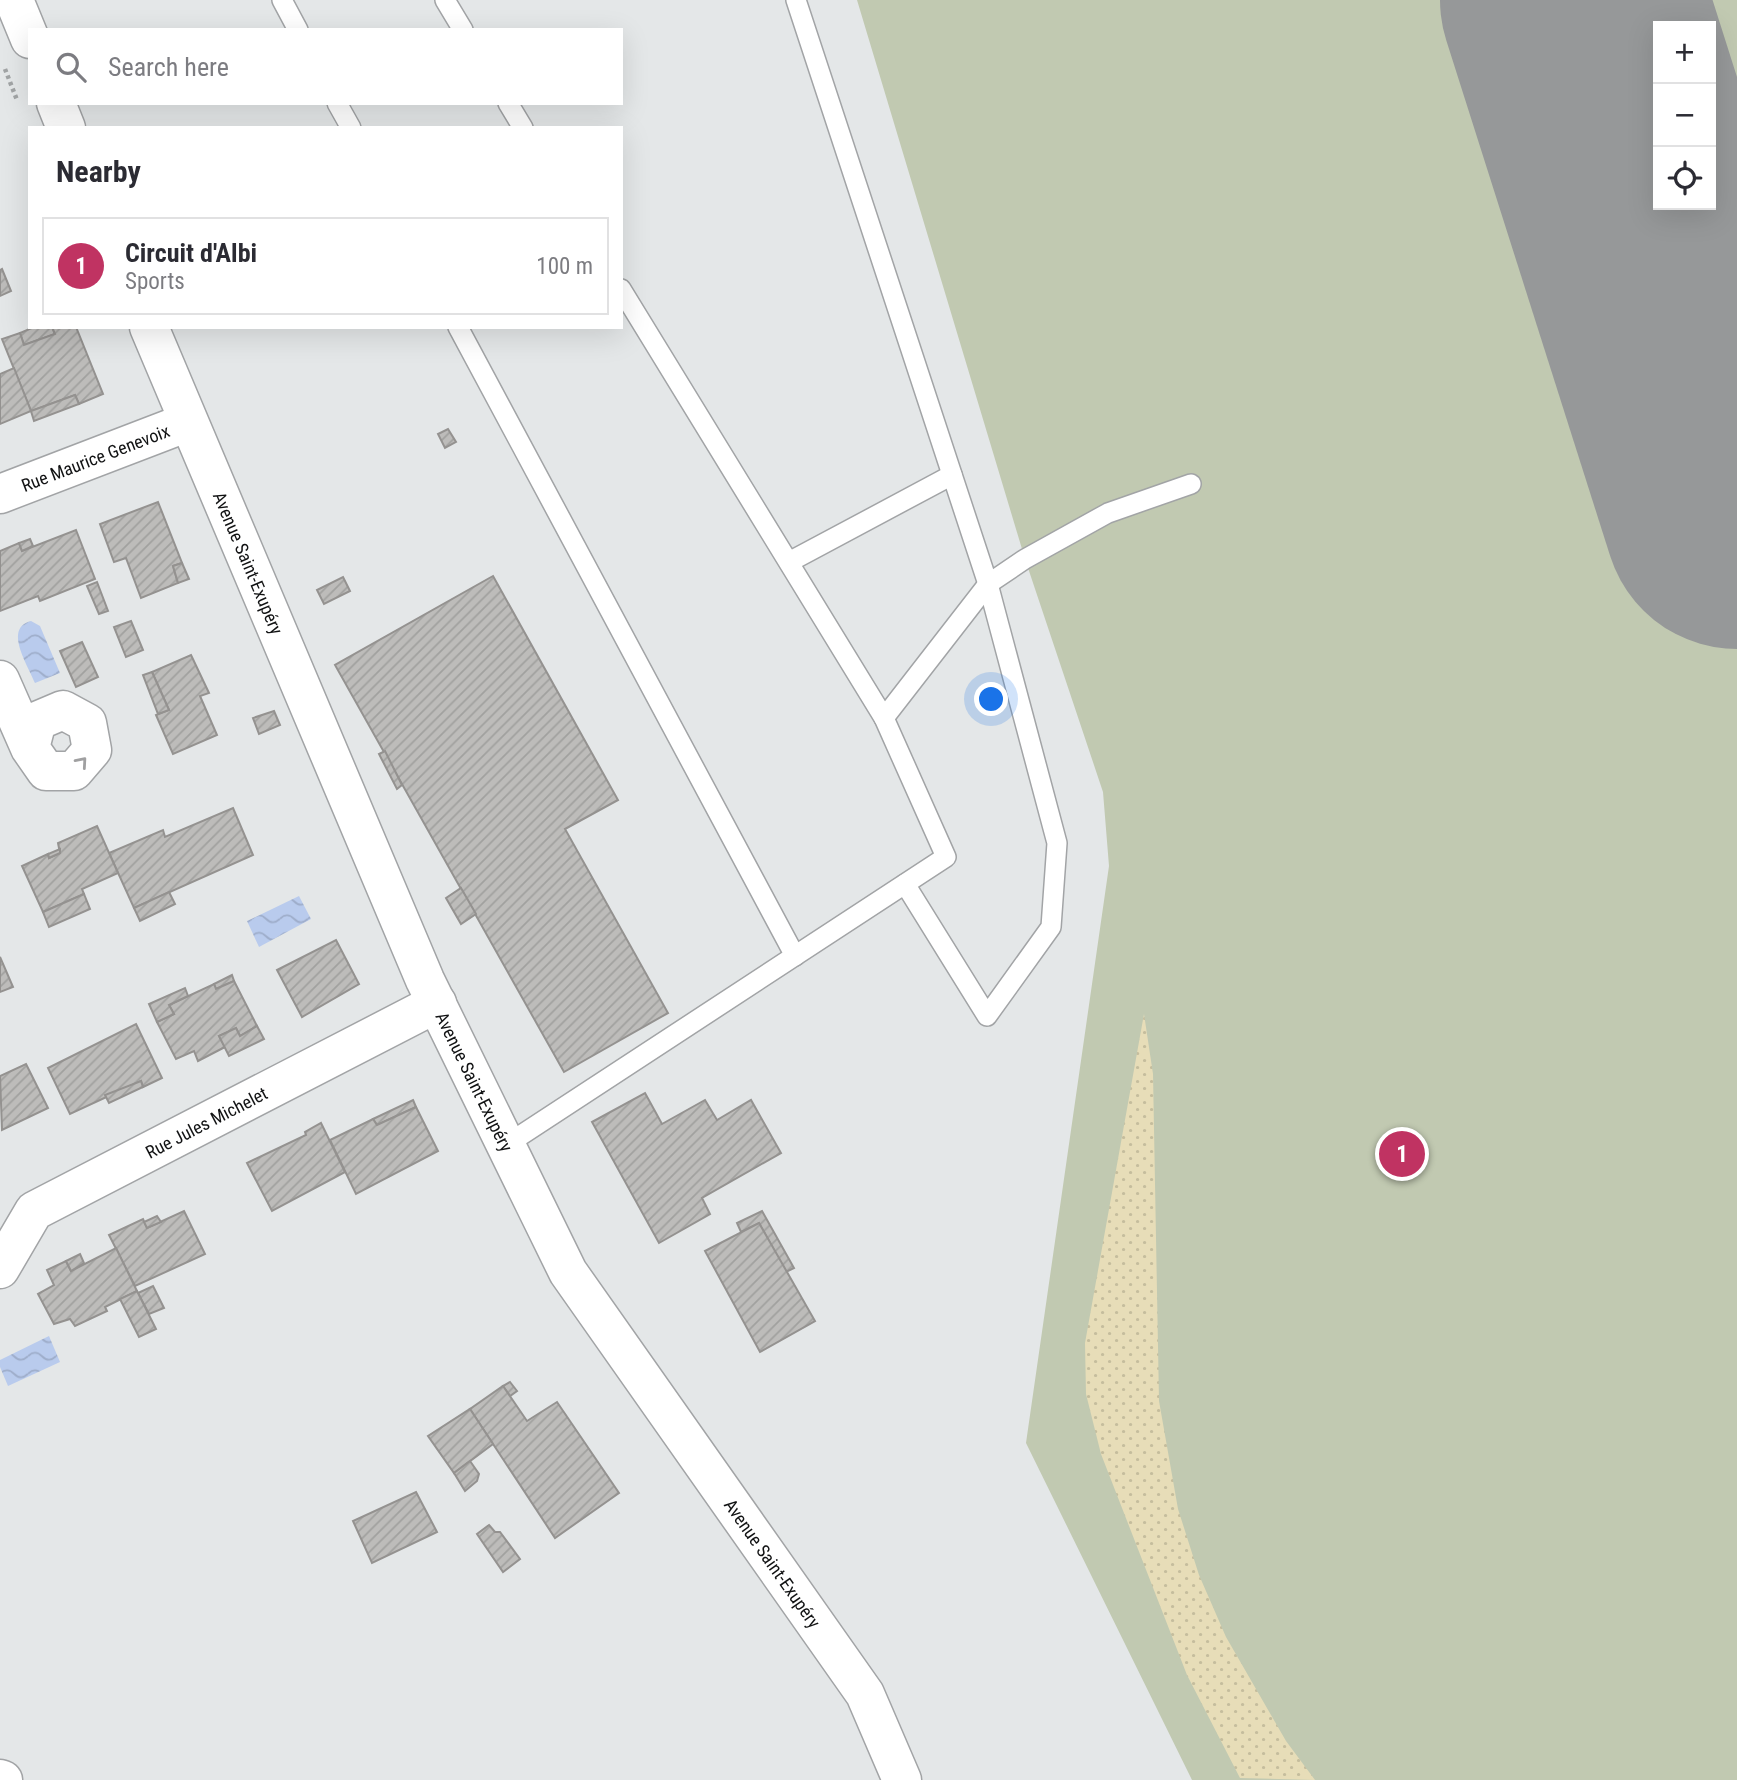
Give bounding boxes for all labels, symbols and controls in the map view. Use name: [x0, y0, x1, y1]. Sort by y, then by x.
map controls: [1653, 21, 1716, 210]
button: +: [1653, 21, 1716, 84]
search box: [28, 28, 623, 105]
icon: search: [52, 48, 90, 86]
text: Search here: [108, 52, 229, 82]
button: −: [1653, 84, 1716, 147]
button: locate: [1653, 147, 1716, 210]
text: Nearby: [56, 154, 141, 189]
text: Circuit d'Albi: [125, 238, 257, 268]
text: 1: [75, 253, 87, 280]
text: 100 m: [536, 253, 593, 280]
text: Sports: [125, 268, 185, 295]
street label: Rue Maurice Genevoix: [18, 420, 172, 495]
street label: Avenue Saint-Exupéry: [209, 488, 288, 638]
your location: [974, 682, 1008, 716]
one-way arrow: [74, 757, 86, 770]
street label: Avenue Saint-Exupéry: [432, 1008, 518, 1155]
street label: Rue Jules Michelet: [142, 1082, 271, 1162]
pin: 1: [1379, 1128, 1425, 1180]
street label: Avenue Saint-Exupéry: [720, 1495, 826, 1632]

